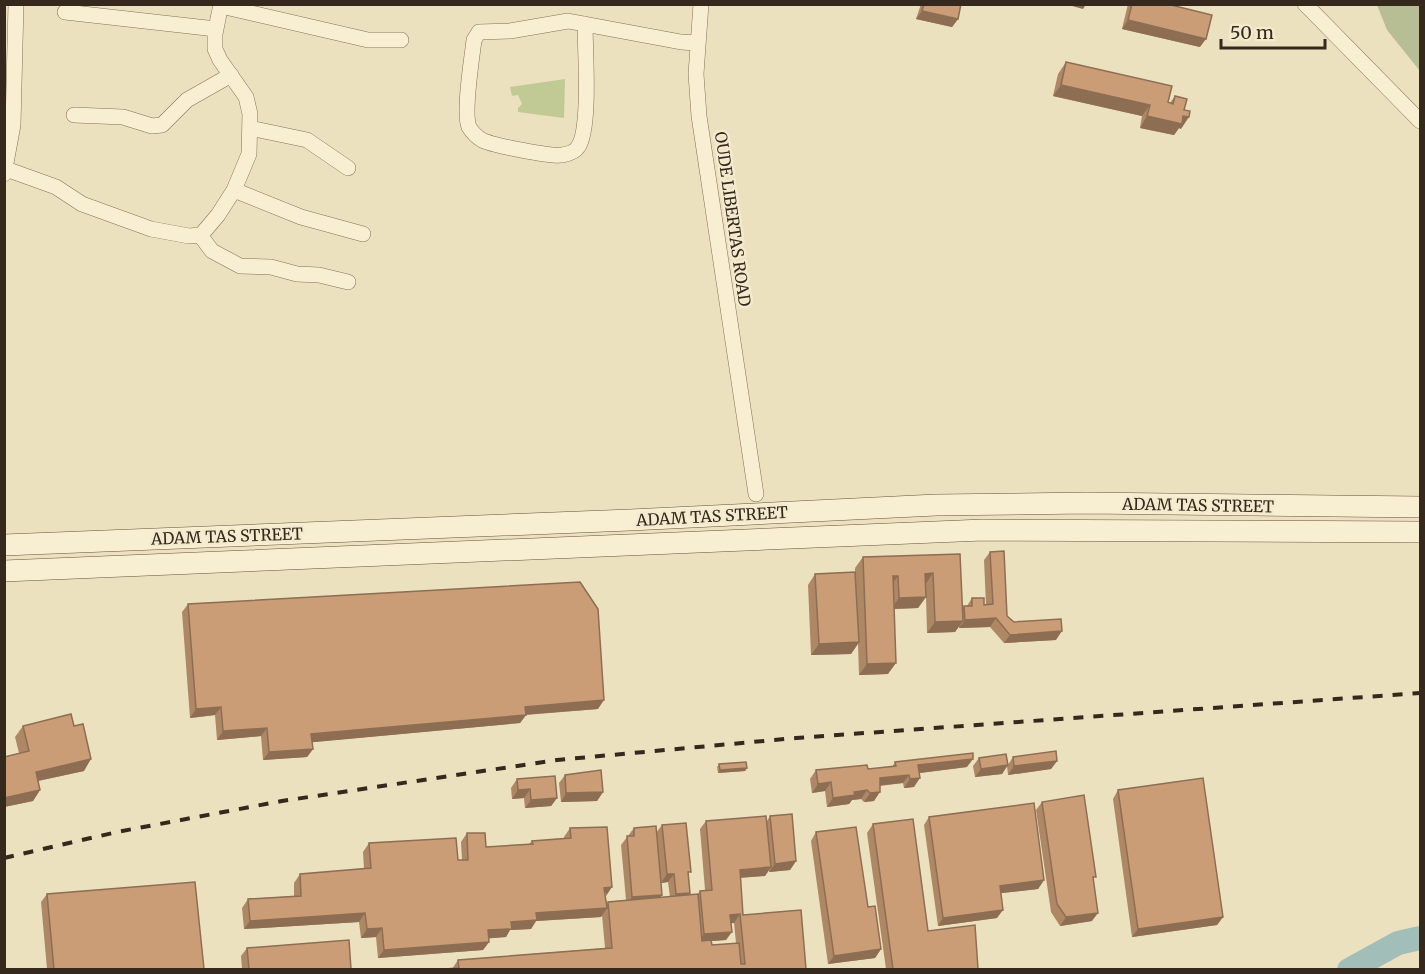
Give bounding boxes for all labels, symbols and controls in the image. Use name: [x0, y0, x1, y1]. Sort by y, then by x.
scale bar: [1221, 12, 1324, 50]
text: 50 m: [1230, 21, 1274, 44]
street label: OUDE LIBERTAS ROAD: [711, 130, 755, 308]
street label: ADAM TAS STREET: [1121, 494, 1274, 516]
street label: ADAM TAS STREET: [635, 502, 788, 530]
street label: ADAM TAS STREET: [150, 523, 303, 549]

